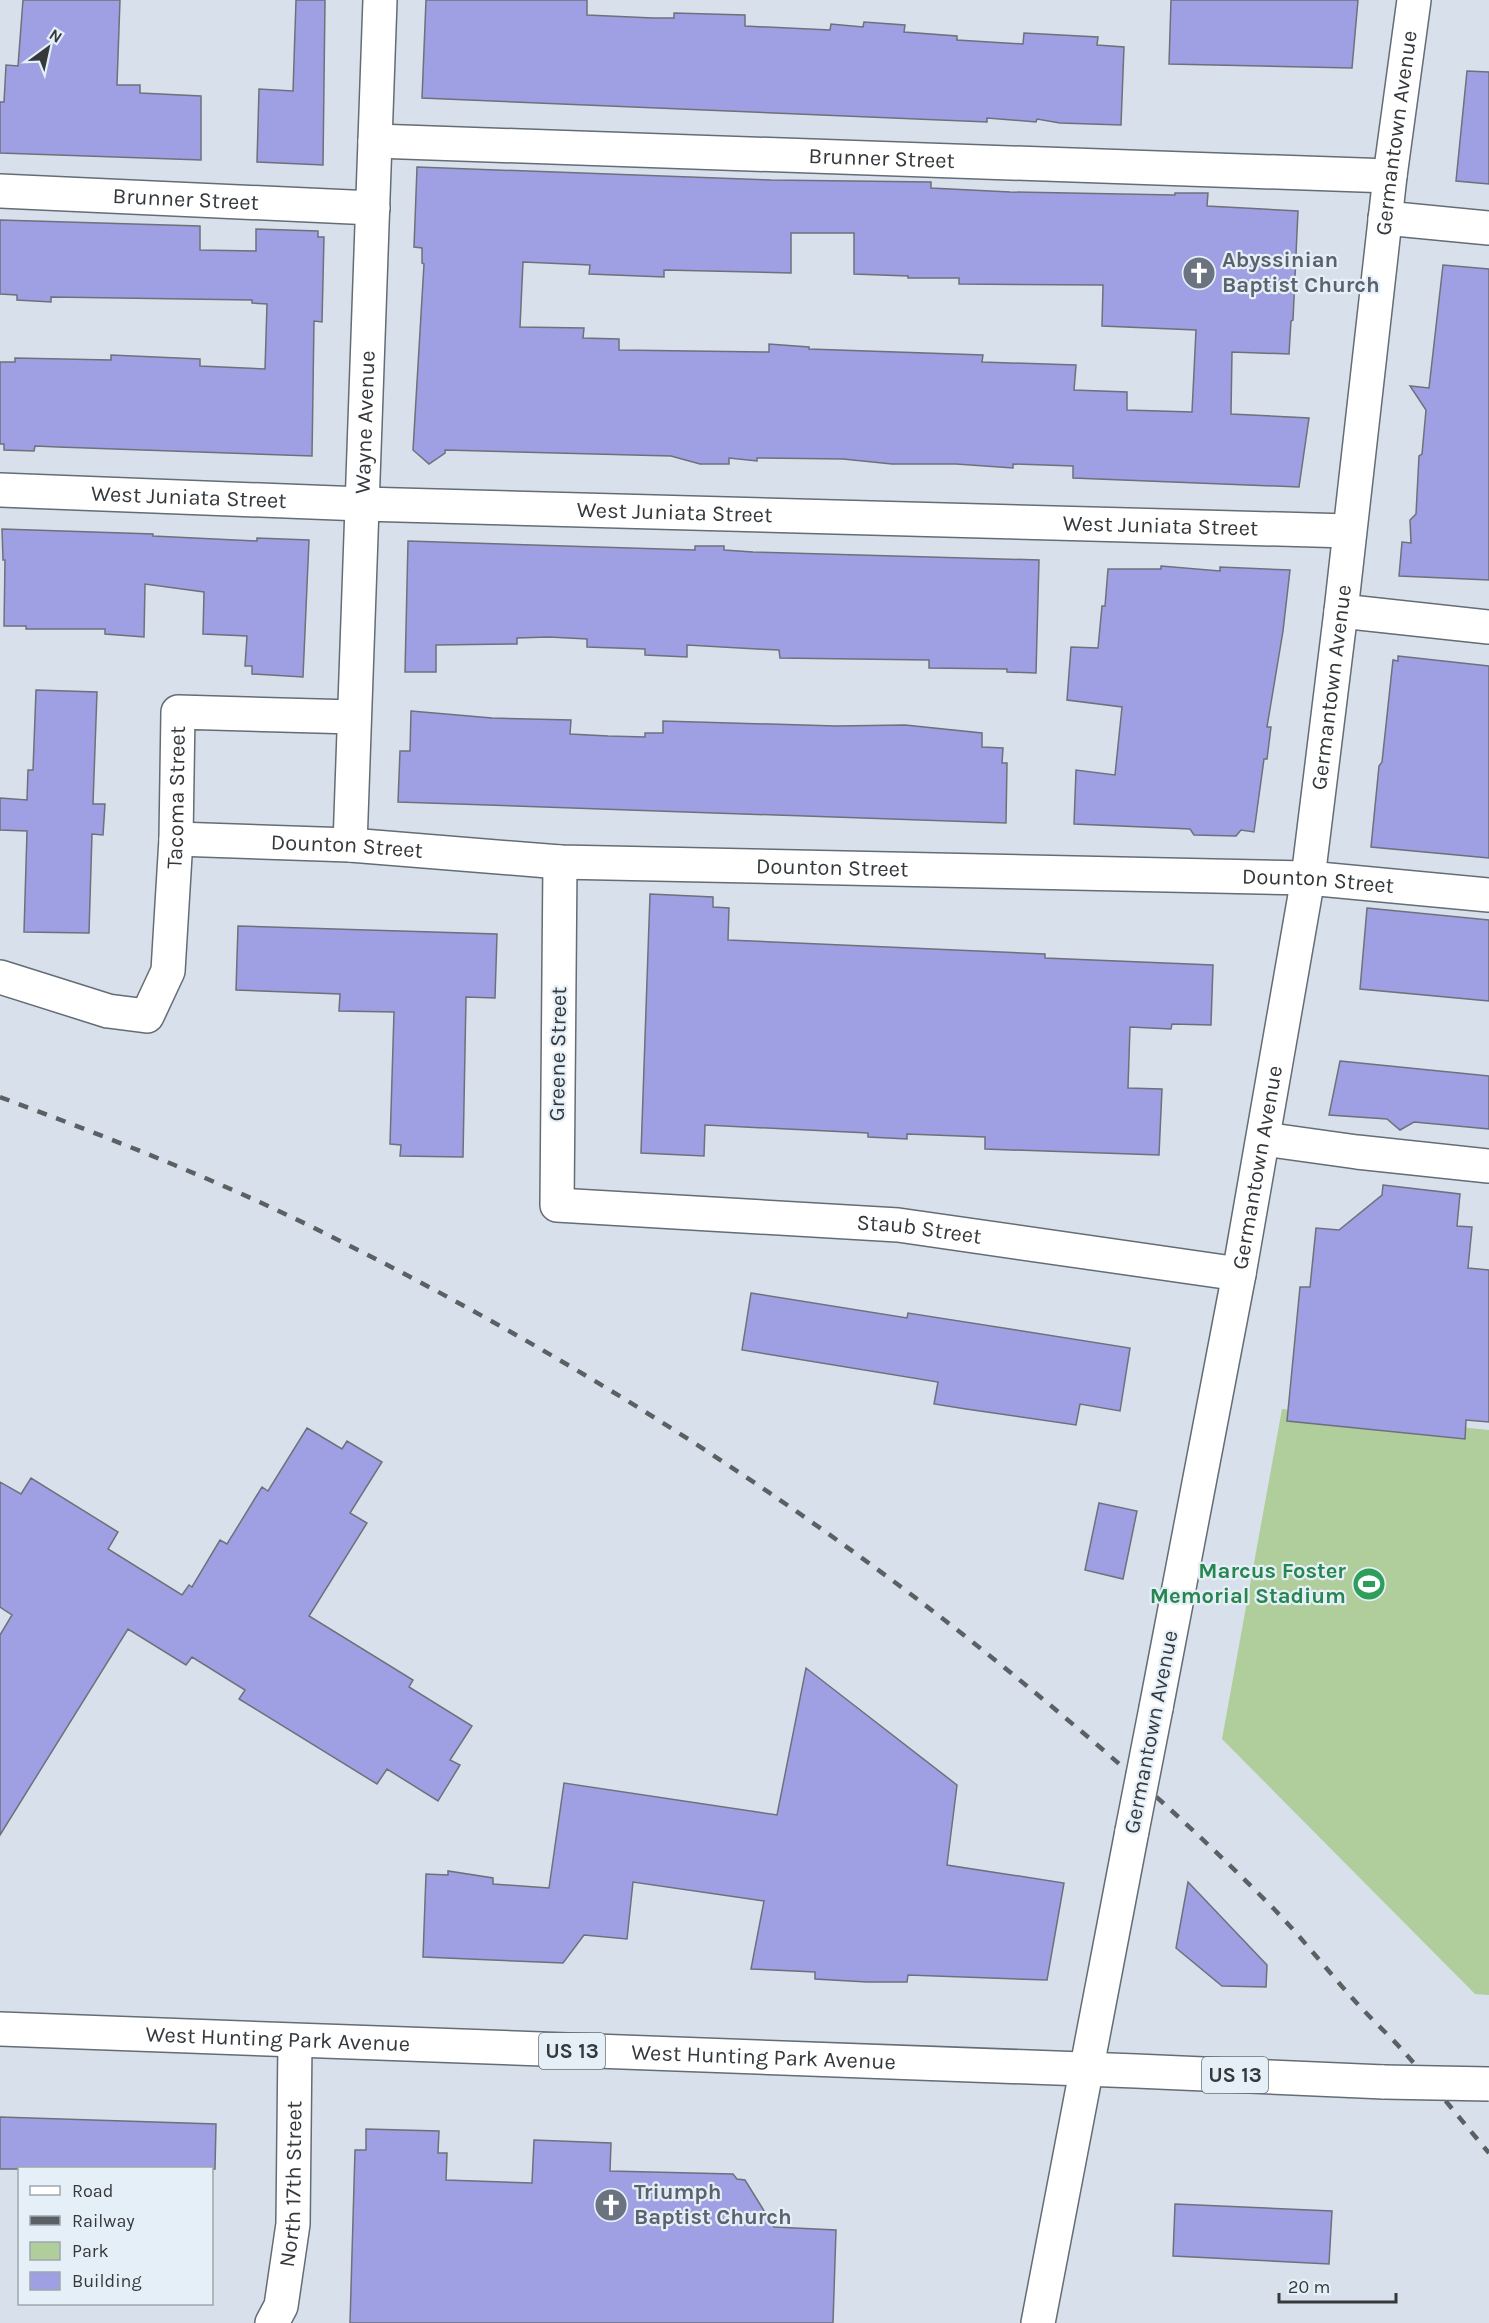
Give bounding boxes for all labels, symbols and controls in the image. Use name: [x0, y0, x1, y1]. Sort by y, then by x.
north arrow: [18, 18, 78, 78]
text: N: [46, 25, 66, 47]
street label: Germantown Avenue: [1370, 29, 1423, 237]
street label: Brunner Street: [808, 143, 955, 174]
street label: Brunner Street: [112, 183, 260, 216]
place label: Abyssinian Baptist Church: [1222, 247, 1380, 298]
church icon: Abyssinian Baptist Church: [1181, 255, 1217, 291]
street label: Wayne Avenue: [349, 350, 381, 494]
street label: West Juniata Street: [91, 481, 287, 514]
street label: West Juniata Street: [576, 497, 773, 528]
street label: West Juniata Street: [1062, 510, 1259, 542]
street label: Germantown Avenue: [1306, 583, 1357, 791]
street label: Tacoma Street: [161, 726, 191, 870]
street label: Dounton Street: [270, 829, 424, 864]
street label: Dounton Street: [756, 853, 909, 882]
street label: Dounton Street: [1242, 864, 1395, 899]
street label: Greene Street: [544, 986, 572, 1122]
street label: Germantown Avenue: [1227, 1063, 1288, 1272]
street label: Staub Street: [856, 1210, 983, 1250]
place label: Marcus Foster Memorial Stadium: [1150, 1558, 1346, 1609]
sports icon: Marcus Foster Memorial Stadium: [1351, 1566, 1387, 1602]
street label: Germantown Avenue: [1119, 1628, 1183, 1836]
street label: West Hunting Park Avenue: [145, 2021, 411, 2057]
road number: US 13: [539, 2033, 605, 2069]
street label: West Hunting Park Avenue: [631, 2039, 896, 2075]
road number: US 13: [1202, 2057, 1268, 2093]
street label: North 17th Street: [274, 2101, 307, 2269]
legend: [18, 2167, 213, 2305]
place label: Triumph Baptist Church: [634, 2179, 792, 2230]
text: Road: [72, 2180, 113, 2202]
church icon: Triumph Baptist Church: [593, 2187, 629, 2223]
text: Railway: [72, 2210, 135, 2232]
text: Park: [72, 2240, 109, 2262]
scale bar: [1279, 2266, 1396, 2304]
text: Building: [72, 2270, 142, 2292]
text: 20 m: [1288, 2276, 1330, 2298]

